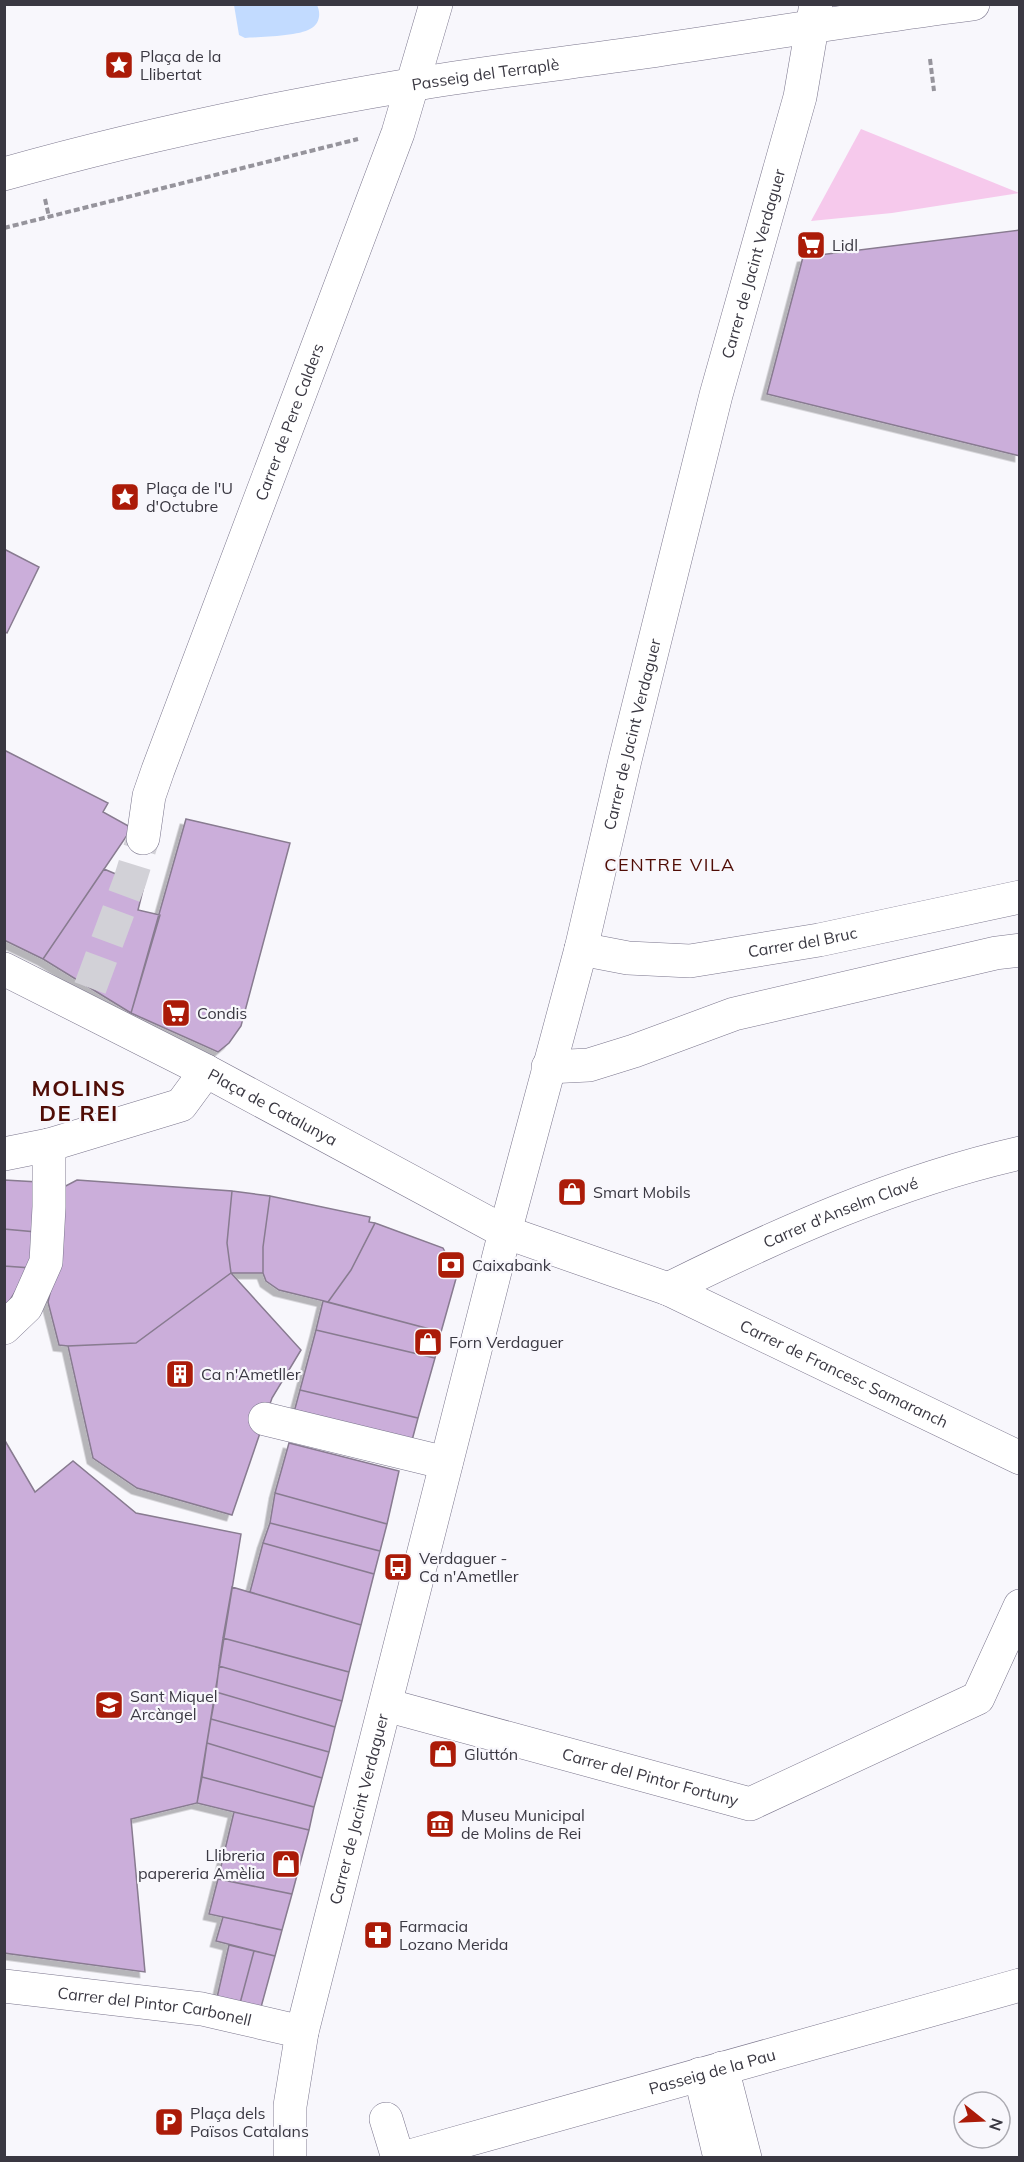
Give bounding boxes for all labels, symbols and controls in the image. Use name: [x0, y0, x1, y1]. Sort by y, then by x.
place label: Plaça de la Llibertat: [140, 46, 221, 84]
place icon: Plaça de la Llibertat: [103, 49, 135, 81]
street label: Passeig del Terraplè: [410, 54, 560, 95]
street label: Carrer de Jacint Verdaguer: [717, 166, 789, 361]
supermarket icon: Lidl: [795, 229, 827, 261]
place label: Lidl: [832, 235, 858, 255]
street label: Carrer de Pere Calders: [250, 340, 328, 503]
place label: Plaça de l'U d'Octubre: [146, 478, 233, 516]
place icon: Plaça de l'U d'Octubre: [109, 481, 141, 513]
street label: Carrer de Jacint Verdaguer: [599, 636, 665, 832]
district label: CENTRE VILA: [604, 853, 736, 876]
street label: Carrer del Bruc: [746, 922, 859, 961]
supermarket icon: Condis: [160, 997, 192, 1029]
place label: Condis: [197, 1003, 247, 1023]
street label: Plaça de Catalunya: [205, 1064, 341, 1150]
district label: MOLINS DE REI: [32, 1074, 126, 1127]
street label: Carrer d'Anselm Clavé: [760, 1173, 921, 1252]
shop icon: Smart Mobils: [556, 1176, 588, 1208]
place label: Smart Mobils: [593, 1182, 691, 1202]
bank icon: Caixabank: [435, 1249, 467, 1281]
place label: Caixabank: [472, 1255, 552, 1275]
street label: Carrer de Francesc Samaranch: [737, 1315, 951, 1432]
shop icon: Forn Verdaguer: [412, 1326, 444, 1358]
place label: Forn Verdaguer: [449, 1332, 564, 1352]
building icon: Ca n'Ametller: [164, 1358, 196, 1390]
place label: Ca n'Ametller: [201, 1364, 301, 1384]
place label: Verdaguer - Ca n'Ametller: [419, 1548, 519, 1586]
bus stop icon: Verdaguer - Ca n'Ametller: [382, 1551, 414, 1583]
place label: Sant Miquel Arcàngel: [130, 1686, 218, 1724]
school or university icon: Sant Miquel Arcàngel: [93, 1689, 125, 1721]
street label: Carrer de Jacint Verdaguer: [325, 1711, 392, 1907]
shop icon: Gluttón: [427, 1738, 459, 1770]
street label: Carrer del Pintor Fortuny: [560, 1743, 741, 1811]
place label: Gluttón: [464, 1744, 518, 1764]
place label: Museu Municipal de Molins de Rei: [461, 1805, 585, 1843]
museum icon: Museu Municipal de Molins de Rei: [424, 1808, 456, 1840]
place label: Llibreria papereria Amèlia: [138, 1845, 265, 1883]
shop icon: Llibreria papereria Amèlia: [270, 1848, 302, 1880]
place label: Farmacia Lozano Merida: [399, 1916, 508, 1954]
pharmacy icon: Farmacia Lozano Merida: [362, 1919, 394, 1951]
street label: Carrer del Pintor Carbonell: [57, 1982, 254, 2030]
street label: Passeig de la Pau: [646, 2044, 778, 2099]
north arrow: [952, 2090, 1012, 2150]
place label: Plaça dels Països Catalans: [190, 2103, 309, 2141]
parking icon: Plaça dels Països Catalans: [153, 2106, 185, 2138]
text: N: [985, 2116, 1008, 2133]

